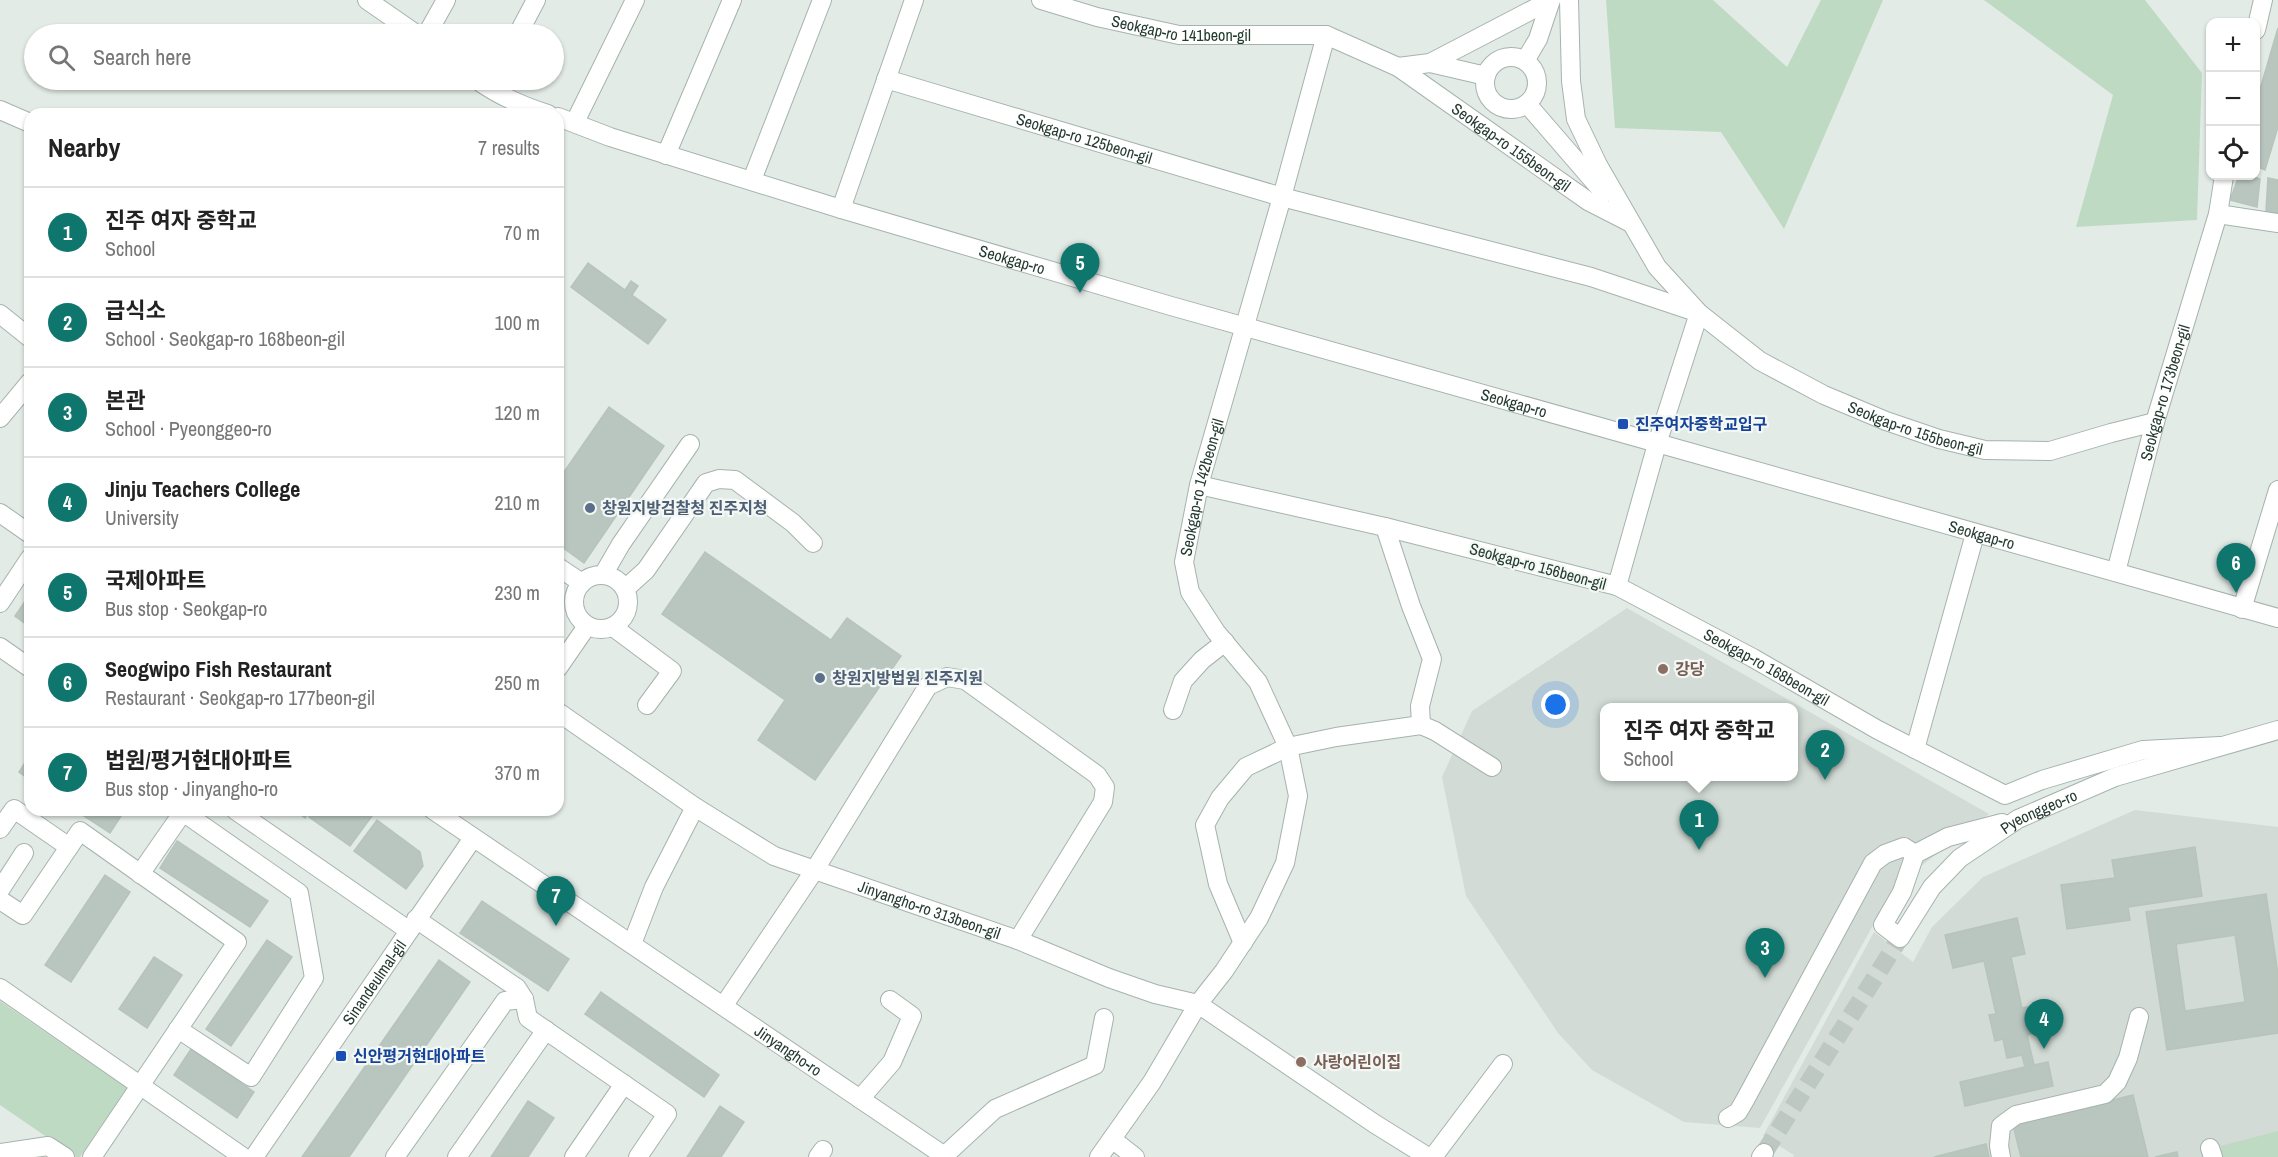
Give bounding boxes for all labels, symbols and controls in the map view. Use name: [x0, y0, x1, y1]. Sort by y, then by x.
street label: Seokgap-ro 141beon-gil: [1109, 9, 1251, 46]
map controls: [2206, 18, 2260, 180]
button: +: [2206, 18, 2260, 72]
search box: [24, 24, 564, 90]
icon: search: [45, 41, 78, 74]
text: Search here: [93, 42, 191, 72]
button: −: [2206, 72, 2260, 126]
street label: Seokgap-ro 155beon-gil: [1447, 97, 1575, 197]
street label: Seokgap-ro 125beon-gil: [1014, 107, 1155, 169]
button: locate: [2206, 126, 2260, 180]
text: Nearby: [48, 130, 120, 165]
text: 7 results: [478, 134, 540, 161]
text: 진주 여자 중학교: [105, 205, 257, 235]
text: 1: [63, 219, 72, 246]
text: 70 m: [504, 219, 540, 246]
text: School: [105, 235, 155, 262]
street label: Seokgap-ro: [976, 239, 1048, 279]
pin: 5: [1060, 244, 1100, 293]
text: 급식소: [105, 295, 166, 325]
text: 2: [63, 309, 72, 336]
text: 100 m: [494, 309, 540, 336]
street label: Seokgap-ro 173beon-gil: [2134, 322, 2195, 463]
text: School · Seokgap-ro 168beon-gil: [105, 325, 345, 352]
street label: Seokgap-ro: [1478, 383, 1550, 422]
text: 본관: [105, 385, 145, 415]
street label: Seokgap-ro 155beon-gil: [1845, 395, 1985, 460]
text: 3: [63, 399, 72, 426]
text: 120 m: [494, 399, 540, 426]
place label: 진주여자중학교입구: [1635, 413, 1767, 435]
text: School · Pyeonggeo-ro: [105, 415, 272, 442]
street label: Seokgap-ro 142beon-gil: [1174, 416, 1229, 558]
marker: 진주여자중학교입구: [1616, 417, 1630, 431]
text: Jinju Teachers College: [105, 474, 300, 504]
text: 4: [63, 489, 72, 516]
text: 210 m: [494, 489, 540, 516]
place label: 창원지방검찰청 진주지청: [602, 497, 768, 519]
marker: 창원지방검찰청 진주지청: [583, 501, 597, 515]
text: University: [105, 504, 179, 531]
street label: Seokgap-ro: [1946, 515, 2017, 554]
street label: Seokgap-ro 156beon-gil: [1467, 537, 1609, 595]
pin: 6: [2216, 544, 2256, 593]
text: 국제아파트: [105, 565, 206, 595]
text: 5: [63, 579, 72, 606]
text: 230 m: [494, 579, 540, 606]
text: Bus stop · Seokgap-ro: [105, 595, 267, 622]
street label: Seokgap-ro 168beon-gil: [1700, 623, 1834, 711]
text: Seogwipo Fish Restaurant: [105, 654, 332, 684]
place label: 강당: [1675, 658, 1705, 680]
marker: 강당: [1656, 662, 1670, 676]
place label: 창원지방법원 진주지원: [832, 667, 983, 689]
text: 6: [63, 669, 72, 696]
text: 250 m: [494, 669, 540, 696]
marker: 창원지방법원 진주지원: [813, 671, 827, 685]
text: Restaurant · Seokgap-ro 177beon-gil: [105, 684, 375, 711]
your location: [1541, 690, 1570, 719]
popup: [1600, 703, 1798, 781]
text: 진주 여자 중학교: [1623, 715, 1775, 745]
pin: 2: [1806, 730, 1844, 780]
text: 법원/평거현대아파트: [105, 745, 292, 775]
text: School: [1623, 745, 1673, 772]
text: 7: [63, 759, 72, 786]
text: 370 m: [494, 759, 540, 786]
text: Bus stop · Jinyangho-ro: [105, 775, 278, 802]
street label: Pyeonggeo-ro: [1996, 784, 2080, 839]
pin: 1: [1680, 800, 1718, 850]
street label: Jinyangho-ro 313beon-gil: [855, 875, 1004, 944]
pin: 7: [536, 876, 576, 926]
pin: 3: [1746, 928, 1784, 978]
street label: Sinandeulmal-gil: [337, 935, 411, 1029]
pin: 4: [2024, 1000, 2064, 1049]
street label: Jinyangho-ro: [750, 1020, 826, 1081]
place label: 신안평거현대아파트: [353, 1045, 486, 1067]
marker: 신안평거현대아파트: [334, 1049, 348, 1063]
place label: 사랑어린이집: [1313, 1051, 1401, 1073]
marker: 사랑어린이집: [1294, 1055, 1308, 1069]

